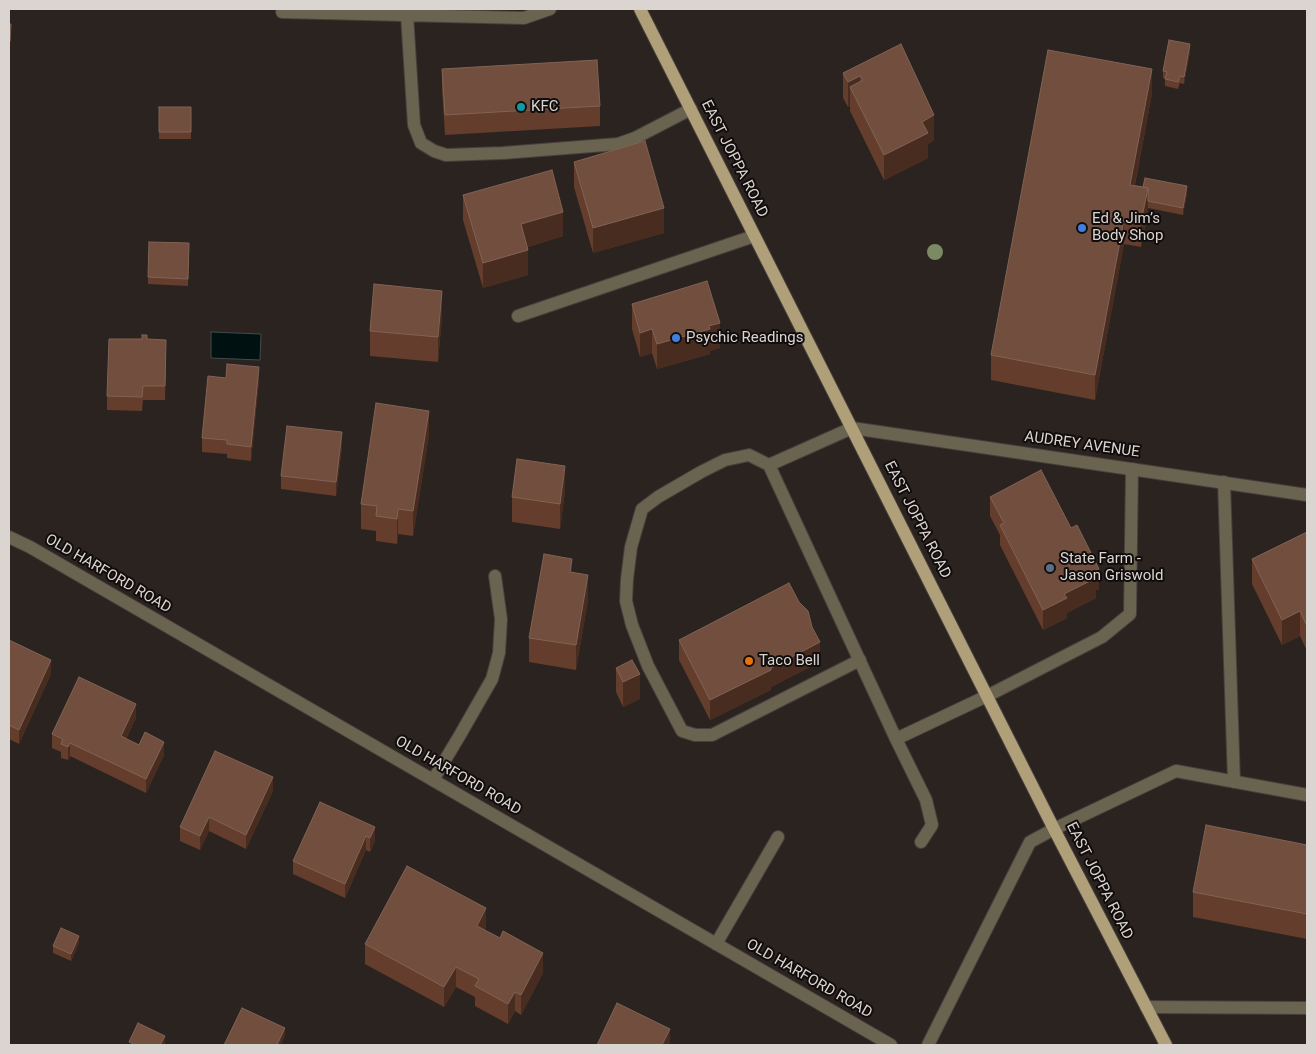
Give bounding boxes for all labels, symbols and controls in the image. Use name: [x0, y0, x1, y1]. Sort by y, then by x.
street label: EAST JOPPA ROAD: [697, 97, 771, 221]
place label: KFC: [531, 98, 558, 116]
marker: KFC: [515, 101, 527, 113]
place label: Ed & Jim’s Body Shop: [1092, 210, 1163, 245]
marker: Ed & Jim’s Body Shop: [1076, 222, 1088, 234]
place label: Psychic Readings: [686, 329, 803, 347]
marker: Psychic Readings: [670, 332, 682, 344]
street label: AUDREY AVENUE: [1023, 428, 1141, 462]
street label: EAST JOPPA ROAD: [880, 458, 954, 582]
street label: OLD HARFORD ROAD: [42, 531, 174, 617]
place label: State Farm - Jason Griswold: [1060, 550, 1163, 585]
marker: State Farm - Jason Griswold: [1044, 562, 1056, 574]
place label: Taco Bell: [759, 652, 820, 670]
marker: Taco Bell: [743, 655, 755, 667]
street label: OLD HARFORD ROAD: [392, 733, 524, 819]
street label: EAST JOPPA ROAD: [1062, 819, 1136, 943]
street label: OLD HARFORD ROAD: [743, 936, 875, 1022]

